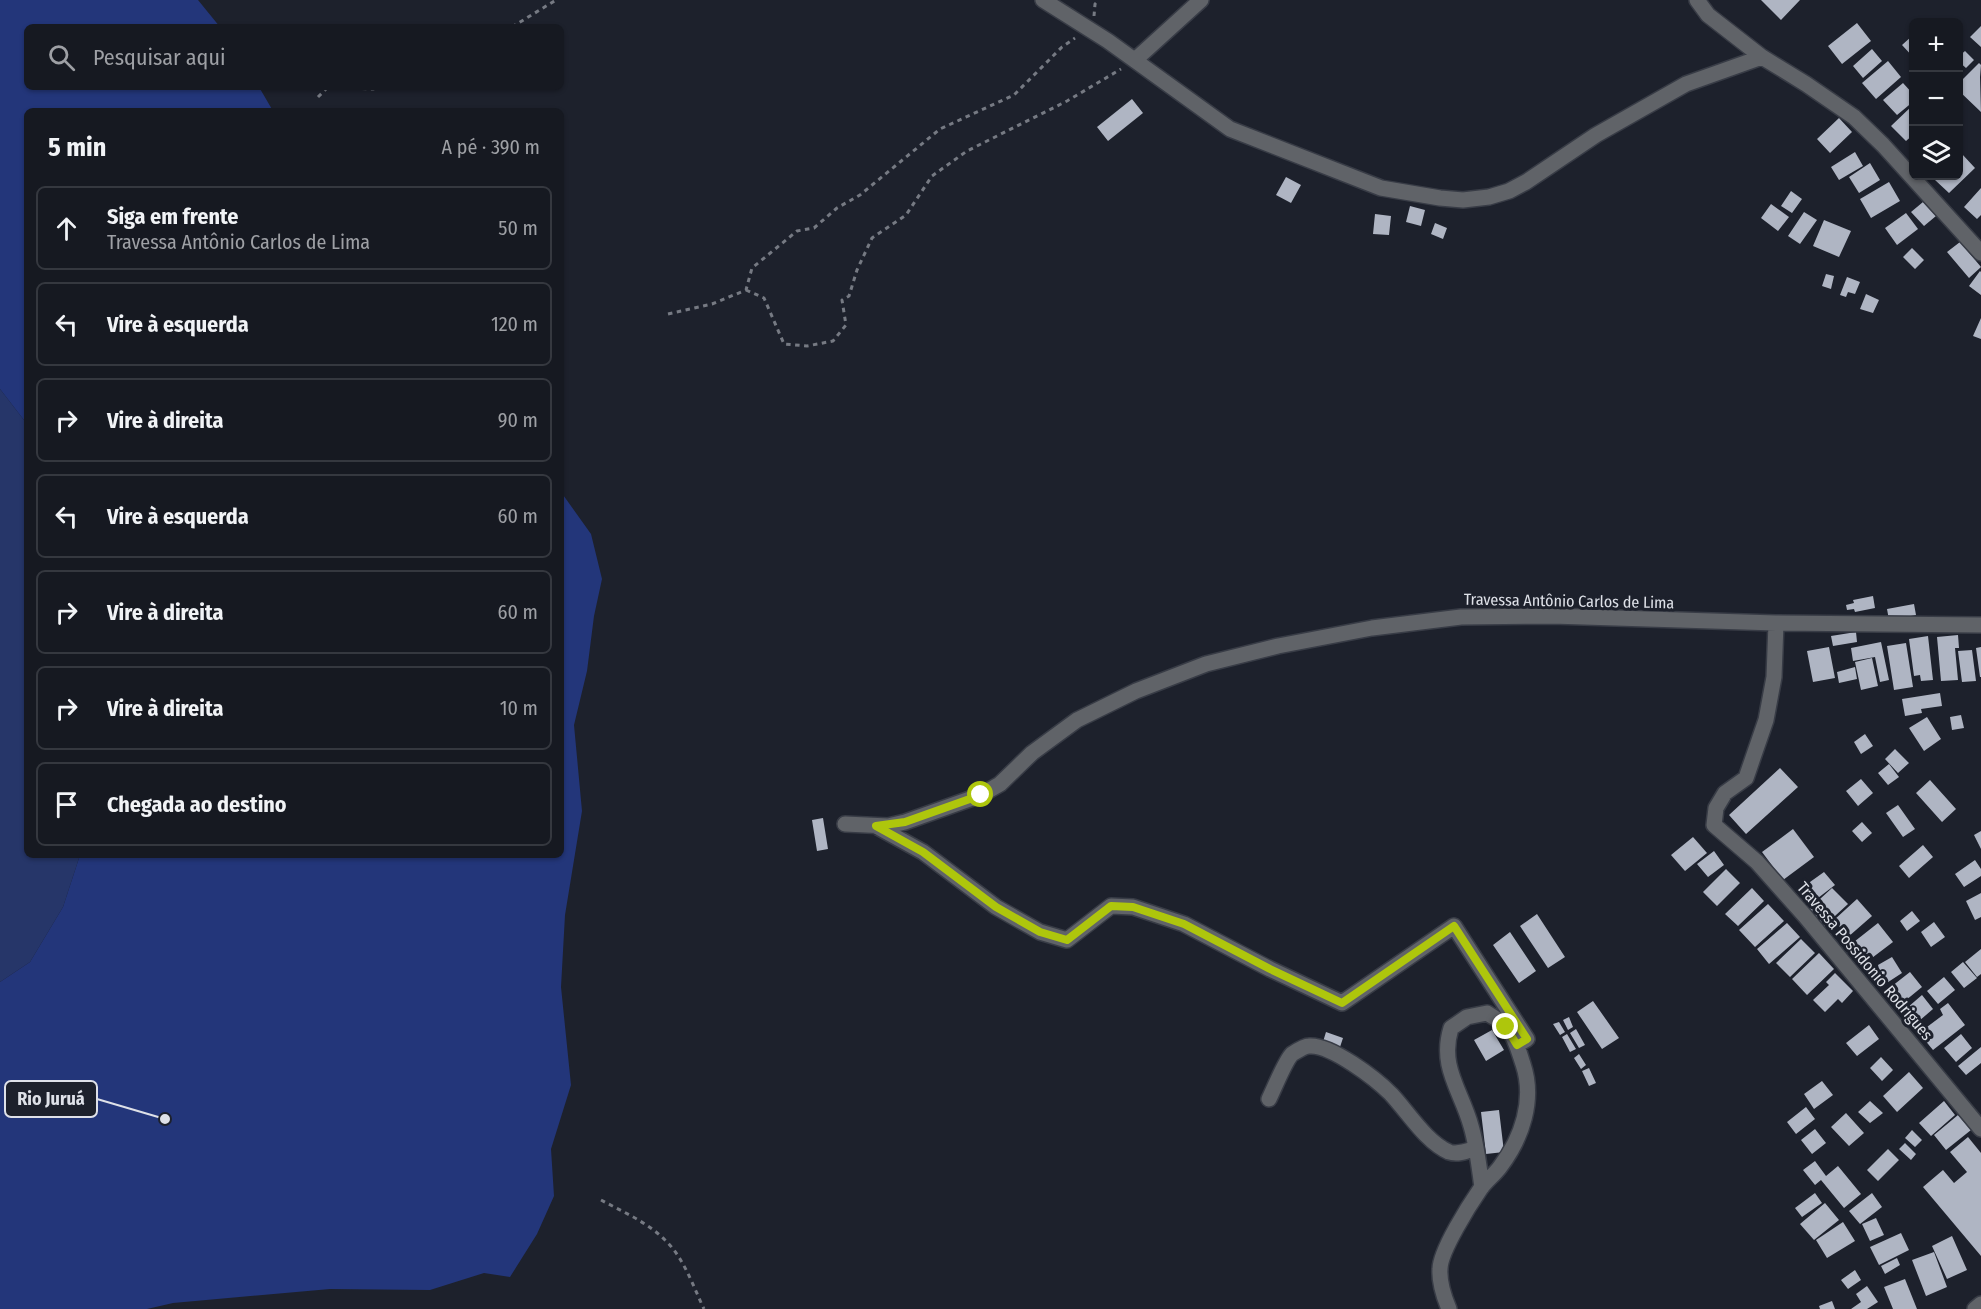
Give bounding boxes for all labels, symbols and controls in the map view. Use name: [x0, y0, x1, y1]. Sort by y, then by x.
map controls: [1909, 18, 1963, 180]
button: +: [1909, 18, 1963, 72]
search box: [24, 24, 564, 90]
icon: search: [45, 41, 78, 74]
text: Pesquisar aqui: [93, 44, 225, 71]
button: −: [1909, 72, 1963, 126]
button: layers: [1909, 126, 1963, 180]
text: 5 min: [48, 132, 106, 163]
text: A pé · 390 m: [442, 135, 540, 159]
text: Siga em frente: [107, 203, 238, 230]
icon: ahead: [50, 212, 83, 245]
text: 50 m: [498, 216, 538, 240]
text: Travessa Antônio Carlos de Lima: [107, 230, 370, 254]
icon: left: [50, 308, 83, 341]
text: Vire à esquerda: [107, 311, 249, 338]
text: 120 m: [491, 312, 538, 336]
icon: right: [50, 404, 83, 437]
text: Vire à direita: [107, 407, 223, 434]
text: 90 m: [498, 408, 538, 432]
icon: left: [50, 500, 83, 533]
text: Vire à esquerda: [107, 503, 249, 530]
text: 60 m: [498, 504, 538, 528]
street label: Travessa Antônio Carlos de Lima: [1464, 590, 1675, 612]
icon: right: [50, 596, 83, 629]
text: Vire à direita: [107, 599, 223, 626]
text: 60 m: [498, 600, 538, 624]
icon: right: [50, 692, 83, 725]
text: Vire à direita: [107, 695, 223, 722]
text: 10 m: [500, 696, 538, 720]
route start: [967, 781, 993, 807]
icon: arrive: [50, 788, 83, 821]
text: Chegada ao destino: [107, 791, 287, 818]
street label: Travessa Possidonio Rodrigues: [1793, 878, 1937, 1044]
route end: [1492, 1013, 1518, 1039]
callout: Rio Juruá: [5, 1081, 97, 1117]
text: Rio Juruá: [17, 1088, 85, 1110]

